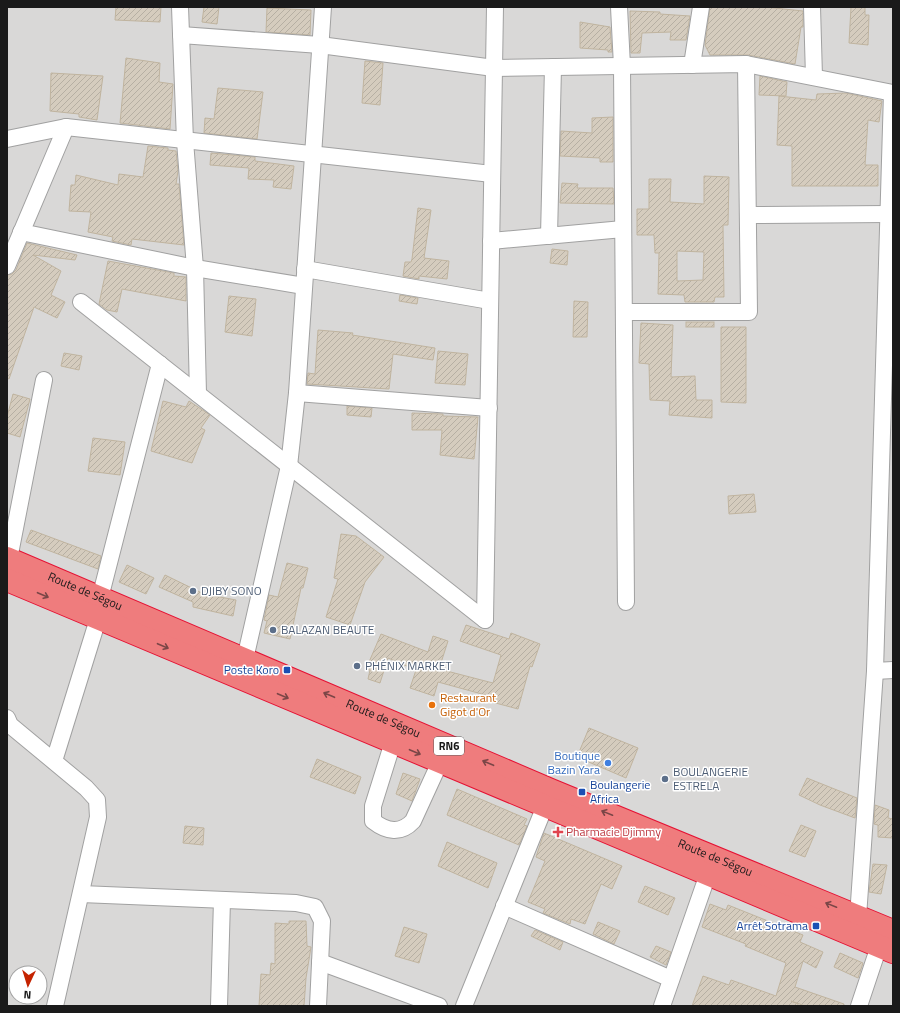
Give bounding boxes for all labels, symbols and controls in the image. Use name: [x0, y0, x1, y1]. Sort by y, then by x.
street label: Route de Ségou: [45, 567, 126, 615]
place label: DJIBY SONO: [201, 581, 262, 600]
marker: DJIBY SONO: [188, 586, 198, 596]
one-way arrow: [36, 592, 48, 600]
place label: BALAZAN BEAUTE: [281, 620, 375, 639]
marker: BALAZAN BEAUTE: [268, 625, 278, 635]
one-way arrow: [156, 642, 168, 650]
place label: PHÉNIX MARKET: [365, 656, 452, 675]
place label: Poste Koro: [224, 660, 279, 679]
marker: PHÉNIX MARKET: [352, 661, 362, 671]
marker: Poste Koro: [282, 665, 292, 675]
place label: Restaurant Gigot d'Or: [440, 688, 497, 721]
one-way arrow: [324, 691, 336, 698]
one-way arrow: [276, 693, 288, 700]
street label: Route de Ségou: [343, 694, 424, 742]
marker: Restaurant Gigot d'Or: [427, 700, 437, 710]
road number: RN6: [434, 737, 464, 755]
place label: Boutique Bazin Yara: [548, 746, 600, 779]
one-way arrow: [409, 749, 421, 756]
one-way arrow: [482, 758, 494, 766]
marker: Boutique Bazin Yara: [603, 758, 613, 768]
place label: BOULANGERIE ESTRELA: [673, 762, 748, 795]
marker: BOULANGERIE ESTRELA: [660, 774, 670, 784]
place label: Boulangerie Africa: [590, 775, 650, 808]
marker: Boulangerie Africa: [577, 787, 587, 797]
one-way arrow: [602, 809, 614, 816]
place label: Pharmacie Djimmy: [566, 822, 661, 841]
marker: Pharmacie Djimmy: [553, 827, 563, 837]
street label: Route de Ségou: [675, 833, 756, 881]
one-way arrow: [825, 901, 837, 909]
place label: Arrêt Sotrama: [737, 916, 808, 935]
marker: Arrêt Sotrama: [811, 921, 821, 931]
north arrow: [8, 965, 48, 1005]
text: N: [23, 987, 32, 1003]

